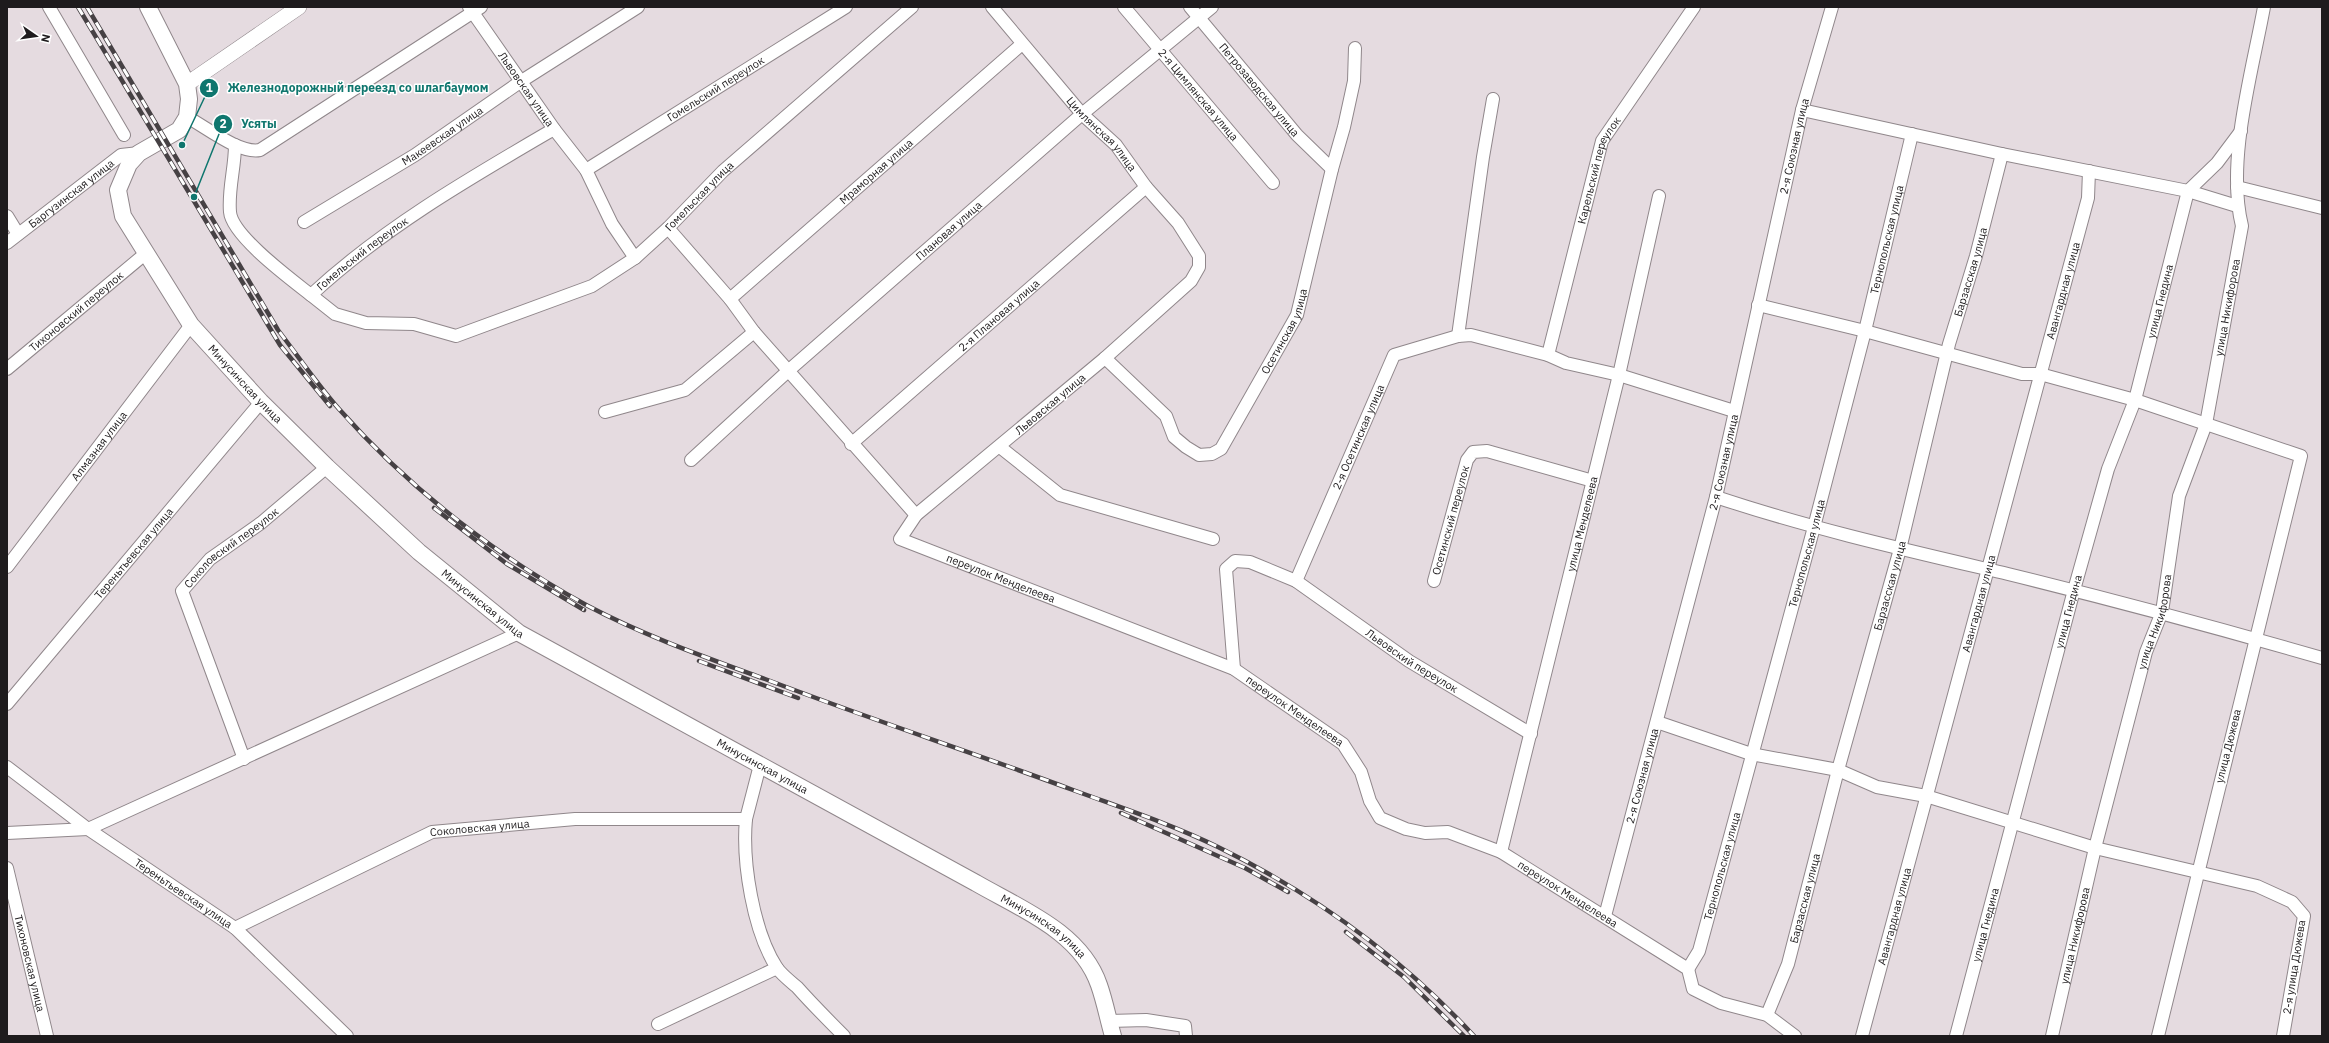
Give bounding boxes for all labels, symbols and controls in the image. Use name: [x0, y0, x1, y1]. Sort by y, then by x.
north arrow: [16, 16, 56, 56]
text: N: [38, 33, 53, 44]
street label: Петрозаводская улица: [1216, 40, 1302, 140]
street label: 2-я Цимлянская улица: [1155, 46, 1241, 144]
street label: Львовская улица: [495, 49, 557, 129]
street label: Гомельский переулок: [665, 53, 767, 124]
callout: Железнодорожный переезд со шлагбаумом: [199, 76, 496, 100]
text: 1: [205, 80, 213, 95]
text: Железнодорожный переезд со шлагбаумом: [228, 80, 488, 95]
street label: Цимлянская улица: [1064, 94, 1140, 174]
street label: 2-я Союзная улица: [1777, 96, 1812, 195]
street label: Макеевская улица: [399, 103, 486, 168]
callout: Усяты: [213, 112, 284, 136]
street label: Карельский переулок: [1574, 114, 1624, 225]
text: 2: [219, 116, 227, 131]
text: Усяты: [241, 116, 277, 131]
street label: Мраморная улица: [837, 136, 916, 207]
street label: Баргузинская улица: [25, 156, 117, 231]
street label: Гомельская улица: [662, 158, 737, 234]
street label: Тернопольская улица: [1867, 184, 1907, 295]
street label: Плановая улица: [913, 198, 985, 263]
street label: Гомельский переулок: [314, 214, 411, 293]
street label: Барзасская улица: [1951, 226, 1990, 318]
street label: Авангардная улица: [2043, 240, 2083, 341]
street label: улица Никифорова: [2211, 257, 2243, 357]
street label: улица Гнедина: [2144, 263, 2176, 340]
street label: Тихоновский переулок: [26, 268, 126, 355]
street label: 2-я Плановая улица: [955, 276, 1042, 354]
street label: Осетинская улица: [1258, 287, 1310, 377]
street label: Минусинская улица: [205, 342, 285, 426]
street label: Львовская улица: [1012, 370, 1088, 438]
street label: 2-я Осетинская улица: [1330, 382, 1387, 492]
street label: Алмазная улица: [68, 408, 130, 484]
street label: 2-я Союзная улица: [1706, 413, 1741, 512]
street label: Осетинский переулок: [1429, 464, 1472, 577]
street label: улица Менделеева: [1564, 475, 1601, 573]
street label: Тернопольская улица: [1785, 498, 1828, 609]
street label: Соколовский переулок: [181, 504, 281, 591]
street label: Тереньтьевская улица: [91, 505, 176, 602]
street label: Барзасская улица: [1871, 539, 1909, 632]
street label: переулок Менделеева: [944, 551, 1057, 606]
street label: Авангардная улица: [1959, 553, 1999, 654]
street label: Минусинская улица: [439, 566, 526, 641]
street label: улица Гнедина: [2052, 573, 2085, 650]
street label: улица Никифорова: [2135, 573, 2174, 671]
street label: Львовский переулок: [1363, 626, 1461, 696]
street label: переулок Менделеева: [1243, 672, 1346, 749]
street label: улица Дюжева: [2212, 707, 2244, 784]
street label: 2-я Союзная улица: [1623, 727, 1661, 825]
street label: Минусинская улица: [714, 735, 811, 797]
street label: Тернопольская улица: [1701, 810, 1743, 922]
street label: Соколовская улица: [429, 816, 530, 839]
street label: Барзасская улица: [1787, 852, 1823, 945]
street label: Тереньтьевская улица: [132, 855, 235, 931]
street label: переулок Менделеева: [1515, 857, 1621, 930]
street label: Авангардная улица: [1874, 866, 1914, 967]
street label: улица Гнедина: [1969, 886, 2002, 963]
street label: улица Никифорова: [2057, 886, 2093, 985]
street label: Минусинская улица: [998, 891, 1089, 961]
street label: Тихоновская улица: [11, 914, 48, 1013]
street label: 2-я улица Дюжева: [2280, 919, 2308, 1015]

